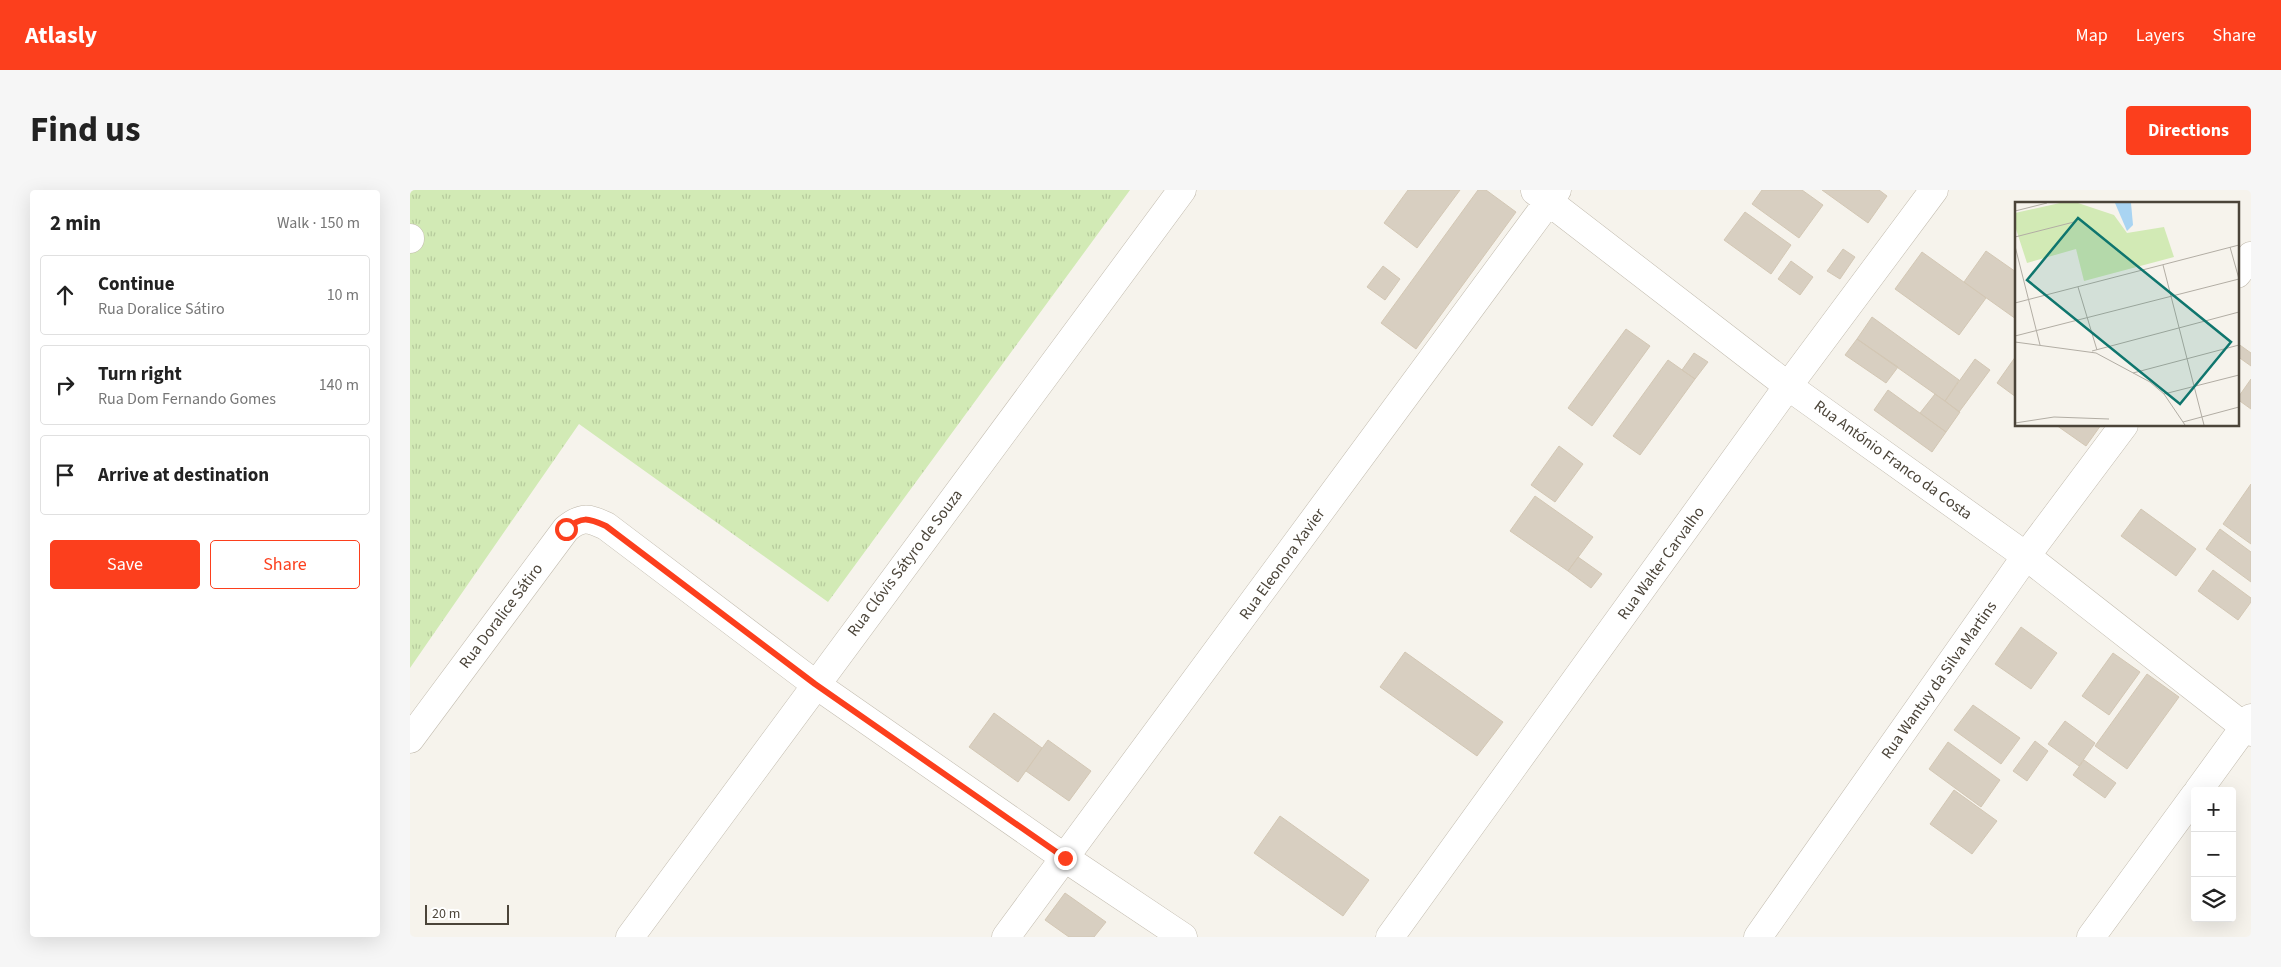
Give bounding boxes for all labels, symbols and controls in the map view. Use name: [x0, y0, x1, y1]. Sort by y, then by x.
text: Atlasly: [25, 18, 97, 53]
text: Map: [2076, 23, 2108, 48]
text: Layers: [2136, 23, 2185, 48]
text: Share: [2213, 23, 2256, 48]
text: Find us: [30, 105, 140, 155]
button: Directions: [2126, 106, 2251, 155]
inset map: [2015, 202, 2238, 426]
text: 2 min: [50, 208, 101, 238]
text: Walk · 150 m: [277, 212, 360, 234]
text: Continue: [98, 271, 175, 298]
icon: ahead: [51, 281, 79, 309]
text: 10 m: [327, 284, 359, 306]
text: Rua Doralice Sátiro: [98, 298, 225, 320]
text: Turn right: [98, 361, 182, 388]
icon: right: [51, 371, 79, 399]
text: 140 m: [319, 374, 359, 396]
text: Rua Dom Fernando Gomes: [98, 388, 276, 410]
street label: Rua António Franco da Costa: [1809, 395, 1977, 525]
icon: arrive: [51, 461, 79, 489]
text: Arrive at destination: [98, 462, 269, 489]
street label: Rua Clóvis Sátyro de Souza: [842, 485, 968, 641]
street label: Rua Walter Carvalho: [1612, 502, 1710, 624]
street label: Rua Eleonora Xavier: [1234, 503, 1330, 624]
route start: [555, 518, 578, 541]
button: Save: [50, 540, 200, 589]
button: Share: [210, 540, 360, 589]
street label: Rua Doralice Sátiro: [454, 559, 548, 673]
street label: Rua Wantuy da Silva Martins: [1876, 596, 2002, 763]
map controls: [2191, 787, 2236, 922]
button: +: [2191, 787, 2236, 832]
button: −: [2191, 832, 2236, 877]
route end: [1054, 847, 1077, 870]
button: layers: [2191, 877, 2236, 922]
scale bar: [425, 902, 509, 925]
text: 20 m: [432, 904, 460, 924]

